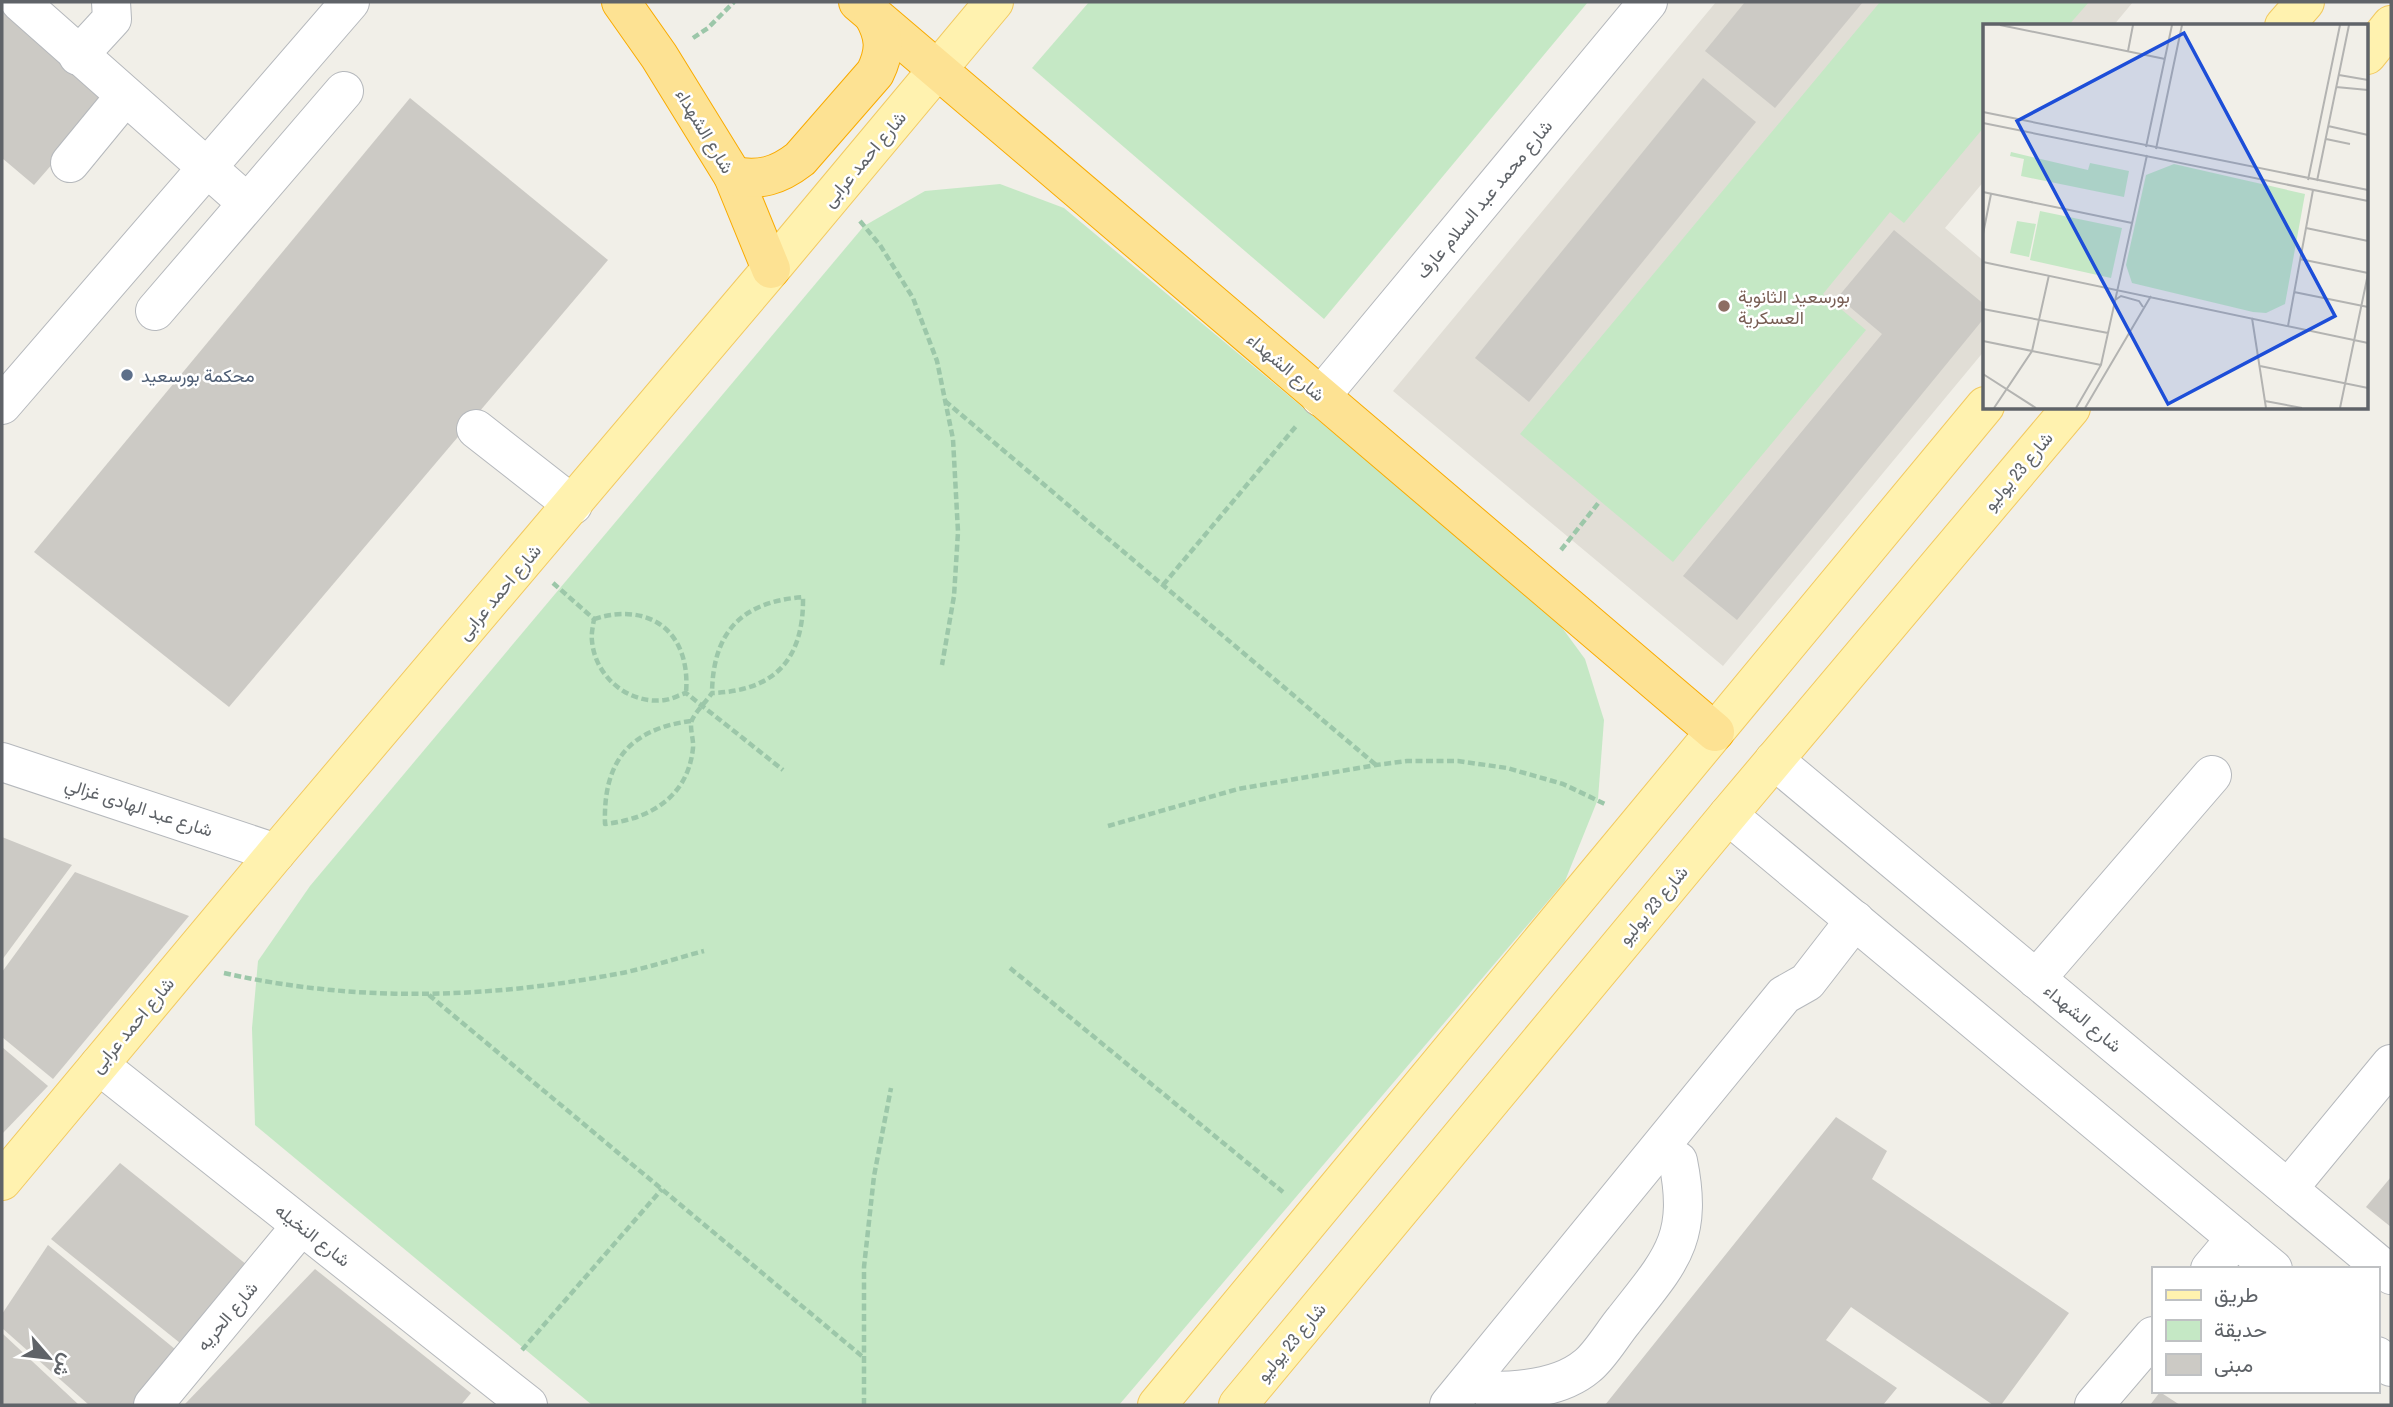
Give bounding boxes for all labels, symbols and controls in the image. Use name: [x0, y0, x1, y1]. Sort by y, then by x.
inset map: [1983, 24, 2368, 410]
street label: شارع الشهداء: [670, 84, 740, 178]
street label: شارع احمد عرابى: [816, 106, 912, 212]
street label: شارع محمد عبد السلام عارف: [1410, 114, 1558, 284]
place label: بورسعيد الثانوية العسكرية: [1738, 284, 1850, 330]
marker: بورسعيد الثانوية العسكرية: [1716, 298, 1732, 314]
street label: شارع الشهداء: [1242, 327, 1330, 407]
place label: محكمة بورسعيد: [141, 363, 254, 388]
marker: محكمة بورسعيد: [119, 367, 135, 383]
street label: شارع 23 يوليو: [1978, 426, 2058, 516]
street label: شارع احمد عرابى: [451, 539, 547, 645]
street label: شارع عبد الهادى غزالي: [61, 771, 216, 846]
street label: شارع 23 يوليو: [1613, 860, 1693, 950]
street label: شارع احمد عرابى: [84, 972, 180, 1078]
street label: شارع الشهداء: [2039, 978, 2127, 1058]
street label: شارع النخيله: [270, 1198, 356, 1272]
legend: [2152, 1267, 2379, 1393]
street label: شارع الحريه: [190, 1276, 264, 1356]
text: طريق: [2214, 1280, 2259, 1309]
street label: شارع 23 يوليو: [1251, 1297, 1331, 1387]
text: حديقة: [2214, 1315, 2267, 1344]
north arrow: [14, 1323, 84, 1393]
text: ش: [47, 1350, 81, 1382]
text: مبنى: [2214, 1350, 2253, 1379]

